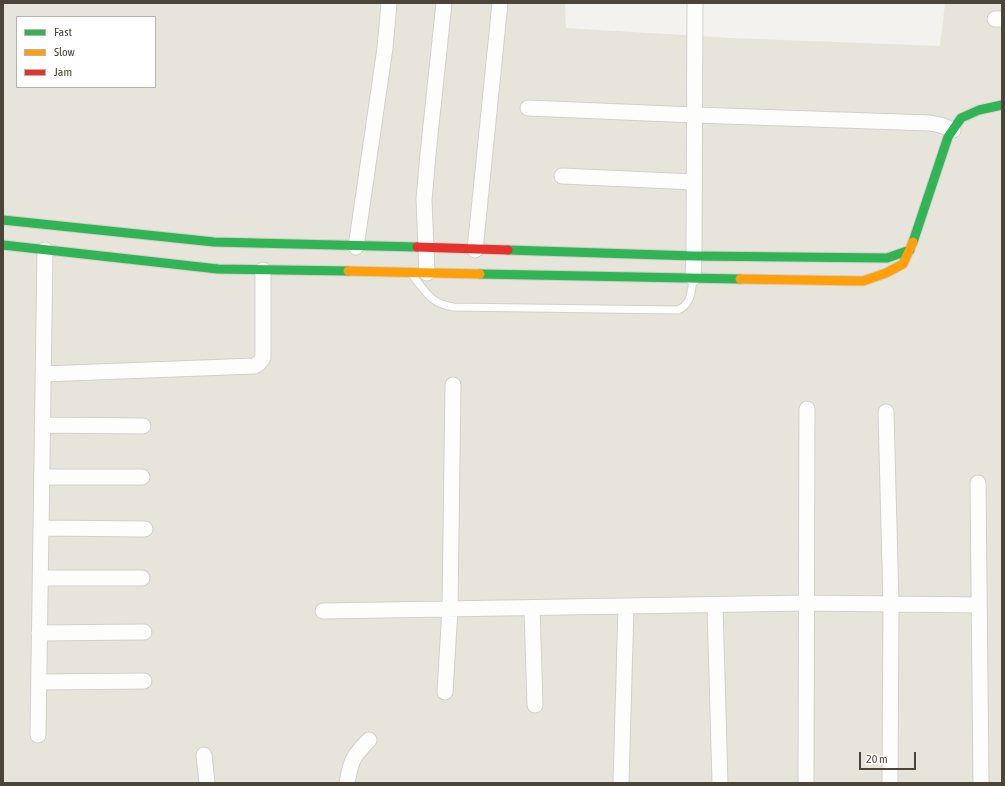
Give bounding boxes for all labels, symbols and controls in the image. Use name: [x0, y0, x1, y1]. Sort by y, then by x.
legend: [16, 16, 156, 88]
text: Fast: [54, 25, 72, 39]
text: Slow: [54, 45, 75, 59]
text: Jam: [54, 65, 72, 79]
scale bar: [861, 744, 918, 770]
text: 20 m: [866, 752, 888, 766]

